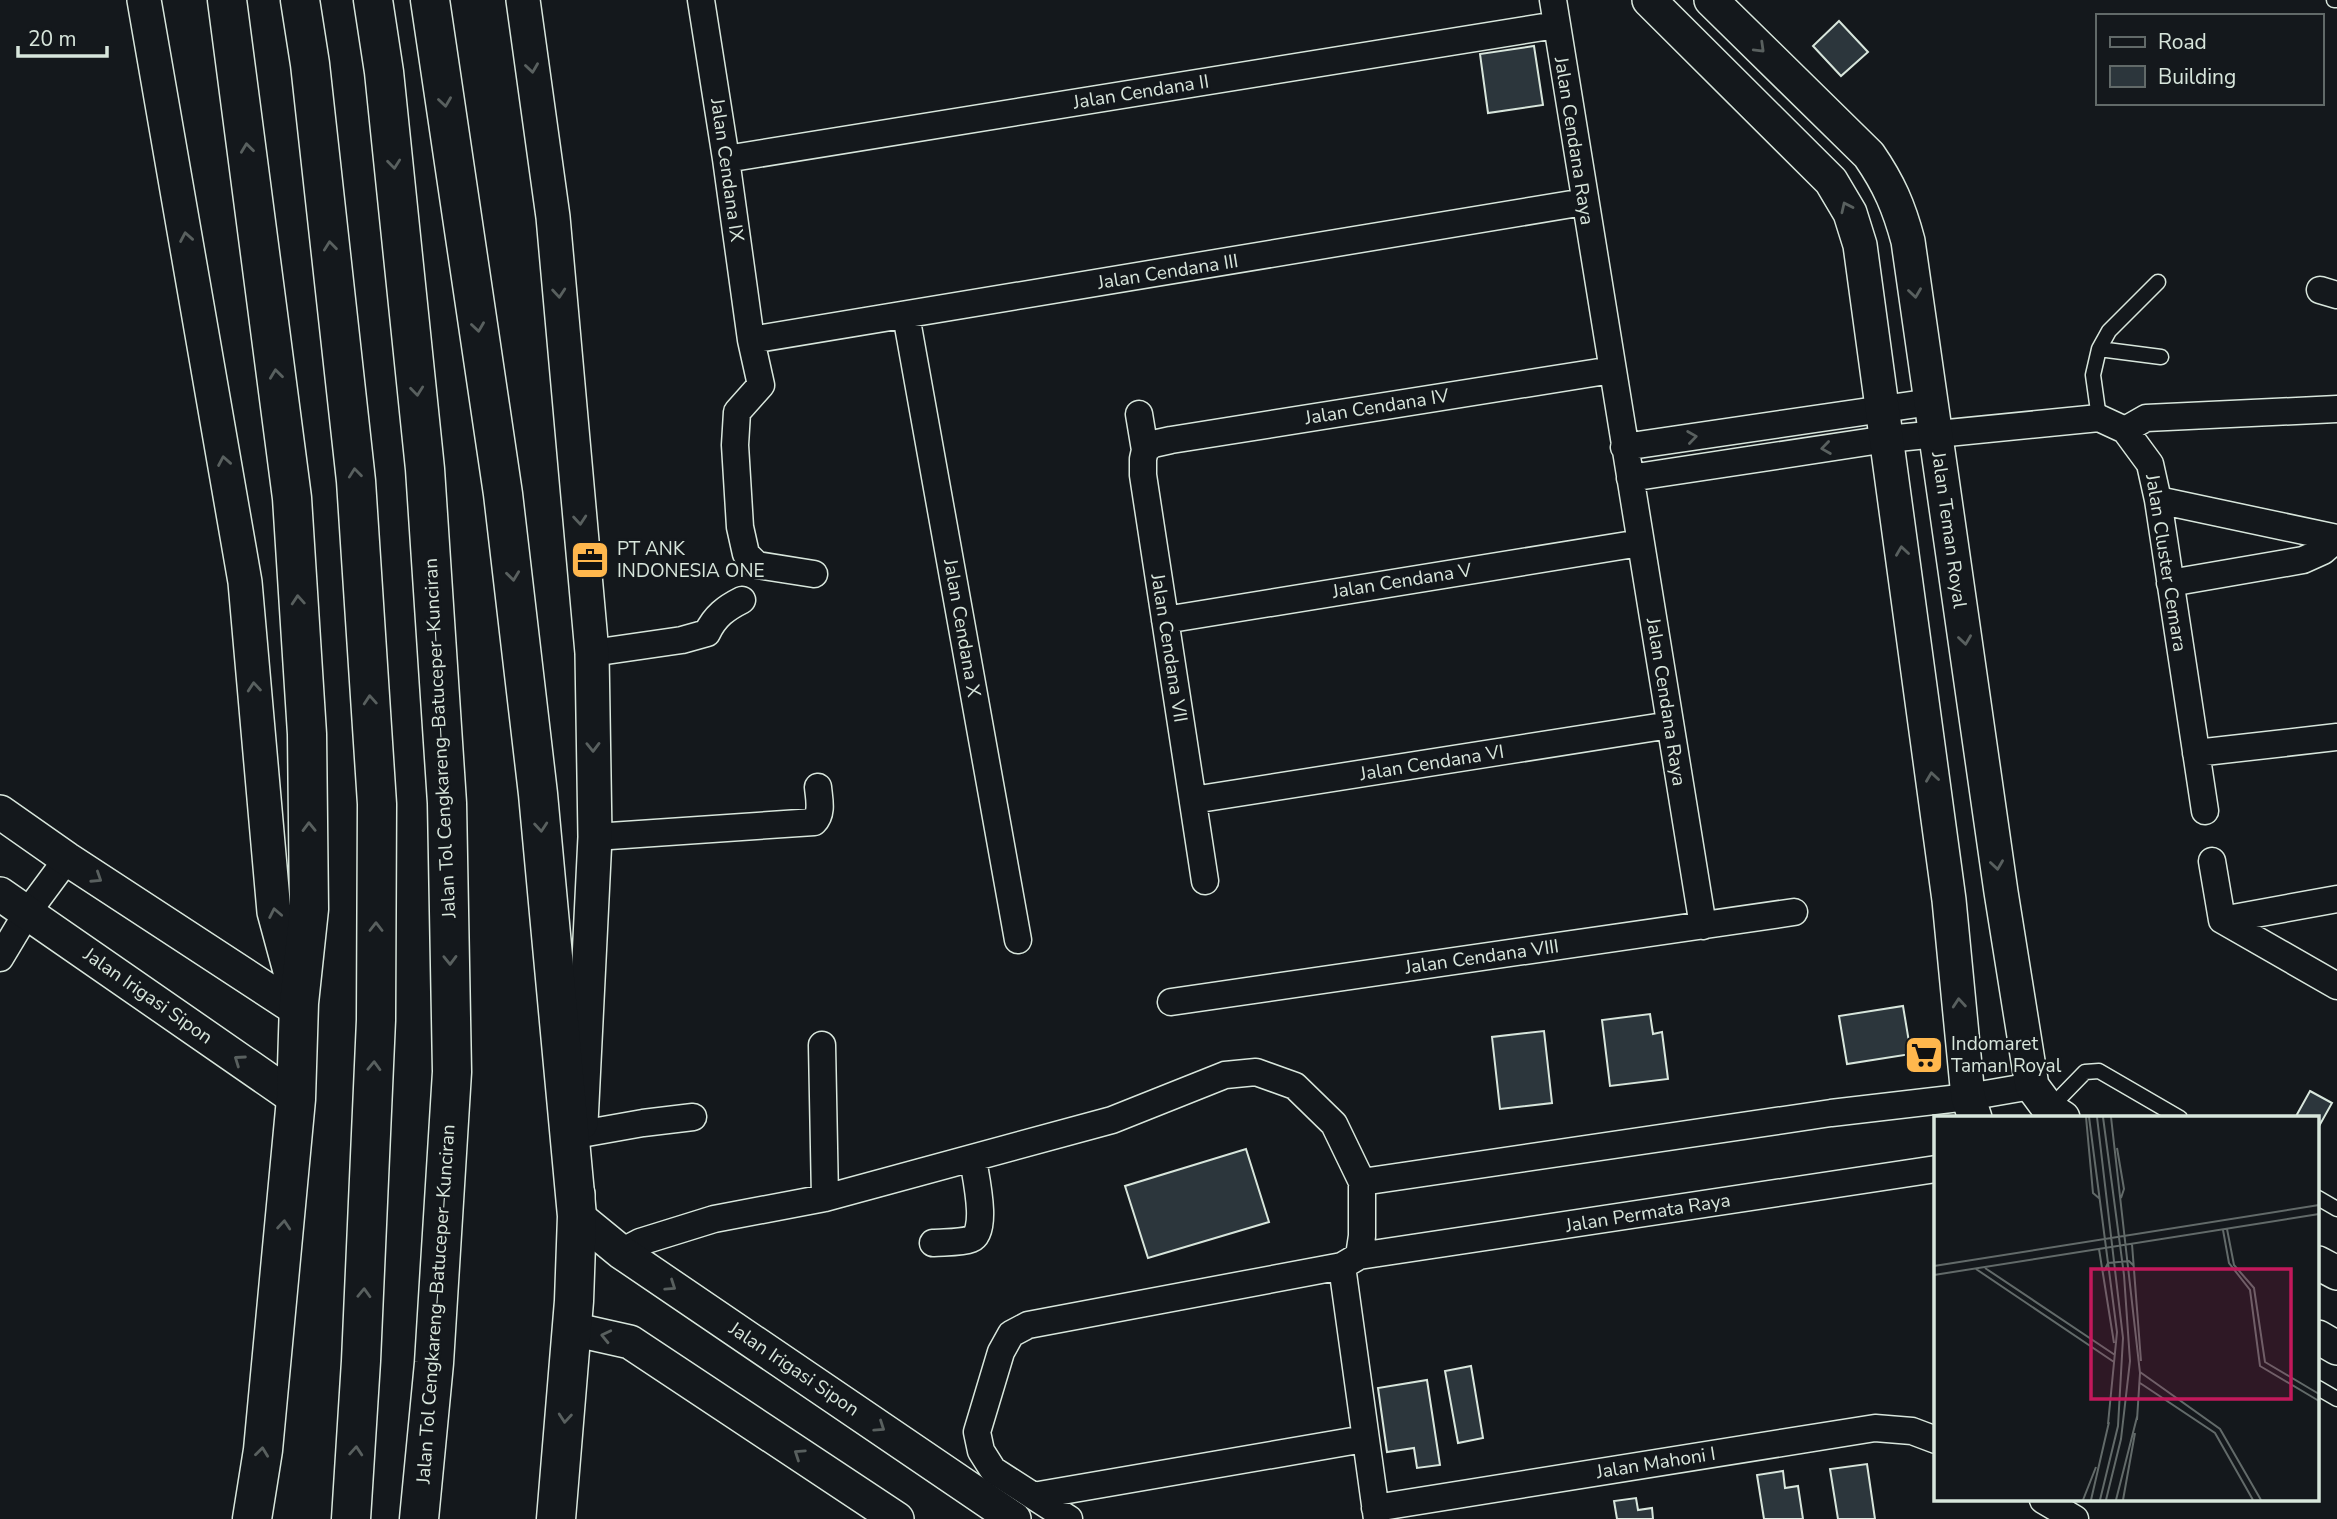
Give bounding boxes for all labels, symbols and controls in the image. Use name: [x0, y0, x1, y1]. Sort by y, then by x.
scale bar: [18, 14, 107, 58]
legend: [2096, 14, 2323, 105]
text: 20 m: [28, 25, 77, 53]
text: Road: [2158, 28, 2207, 56]
one-way arrow: [1752, 39, 1765, 52]
street label: Jalan Cendana Raya: [1548, 54, 1600, 227]
one-way arrow: [524, 62, 539, 73]
text: Building: [2158, 63, 2236, 91]
street label: Jalan Cendana II: [1070, 68, 1211, 116]
one-way arrow: [437, 96, 452, 108]
street label: Jalan Cendana IX: [704, 96, 750, 244]
one-way arrow: [239, 142, 254, 154]
one-way arrow: [386, 159, 401, 170]
one-way arrow: [1840, 202, 1854, 214]
one-way arrow: [179, 231, 194, 243]
one-way arrow: [323, 241, 338, 252]
street label: Jalan Cendana III: [1095, 248, 1240, 296]
one-way arrow: [1907, 287, 1922, 299]
one-way arrow: [551, 288, 566, 299]
one-way arrow: [471, 321, 486, 333]
one-way arrow: [268, 368, 283, 379]
street label: Jalan Cendana IV: [1302, 383, 1452, 431]
one-way arrow: [409, 385, 424, 397]
one-way arrow: [1686, 430, 1698, 445]
one-way arrow: [1820, 440, 1832, 455]
street label: Jalan Teman Royal: [1925, 449, 1973, 610]
one-way arrow: [217, 455, 232, 467]
one-way arrow: [348, 467, 363, 478]
street label: Jalan Cluster Cemara: [2139, 471, 2193, 654]
one-way arrow: [572, 515, 587, 526]
place label: PT ANK INDONESIA ONE: [617, 536, 765, 584]
office icon: PT ANK INDONESIA ONE: [569, 539, 611, 581]
one-way arrow: [1895, 546, 1910, 557]
street label: Jalan Cendana X: [937, 556, 987, 700]
street label: Jalan Tol Cengkareng–Batuceper–Kunciran: [418, 557, 462, 920]
street label: Jalan Cendana V: [1330, 557, 1474, 605]
one-way arrow: [505, 571, 520, 582]
street label: Jalan Cendana VII: [1144, 571, 1194, 724]
one-way arrow: [291, 594, 306, 605]
street label: Jalan Cendana Raya: [1640, 615, 1692, 788]
one-way arrow: [1957, 634, 1972, 646]
one-way arrow: [247, 681, 262, 692]
one-way arrow: [363, 694, 378, 705]
street label: Jalan Cendana VI: [1357, 739, 1506, 787]
one-way arrow: [586, 742, 601, 753]
one-way arrow: [1925, 771, 1940, 783]
one-way arrow: [301, 821, 316, 832]
one-way arrow: [533, 822, 548, 833]
one-way arrow: [1989, 859, 2004, 871]
one-way arrow: [89, 870, 102, 883]
one-way arrow: [268, 907, 283, 919]
one-way arrow: [368, 921, 384, 932]
street label: Jalan Cendana VIII: [1402, 933, 1561, 981]
street label: Jalan Irigasi Sipon: [78, 941, 218, 1050]
one-way arrow: [443, 955, 458, 966]
one-way arrow: [1952, 997, 1967, 1008]
place label: Indomaret Taman Royal: [1951, 1031, 2062, 1079]
supermarket icon: Indomaret Taman Royal: [1903, 1034, 1945, 1076]
one-way arrow: [234, 1055, 247, 1068]
one-way arrow: [366, 1060, 381, 1071]
inset map: [1934, 1116, 2320, 1502]
street label: Jalan Tol Cengkareng–Batuceper–Kunciran: [410, 1123, 462, 1486]
street label: Jalan Permata Raya: [1563, 1187, 1732, 1239]
one-way arrow: [276, 1219, 291, 1230]
one-way arrow: [663, 1278, 676, 1290]
one-way arrow: [357, 1288, 372, 1299]
street label: Jalan Irigasi Sipon: [723, 1315, 864, 1422]
one-way arrow: [600, 1330, 612, 1345]
one-way arrow: [558, 1412, 573, 1423]
one-way arrow: [872, 1419, 885, 1431]
street label: Jalan Mahoni I: [1594, 1441, 1717, 1485]
one-way arrow: [348, 1445, 363, 1456]
one-way arrow: [255, 1446, 270, 1457]
one-way arrow: [794, 1450, 807, 1462]

